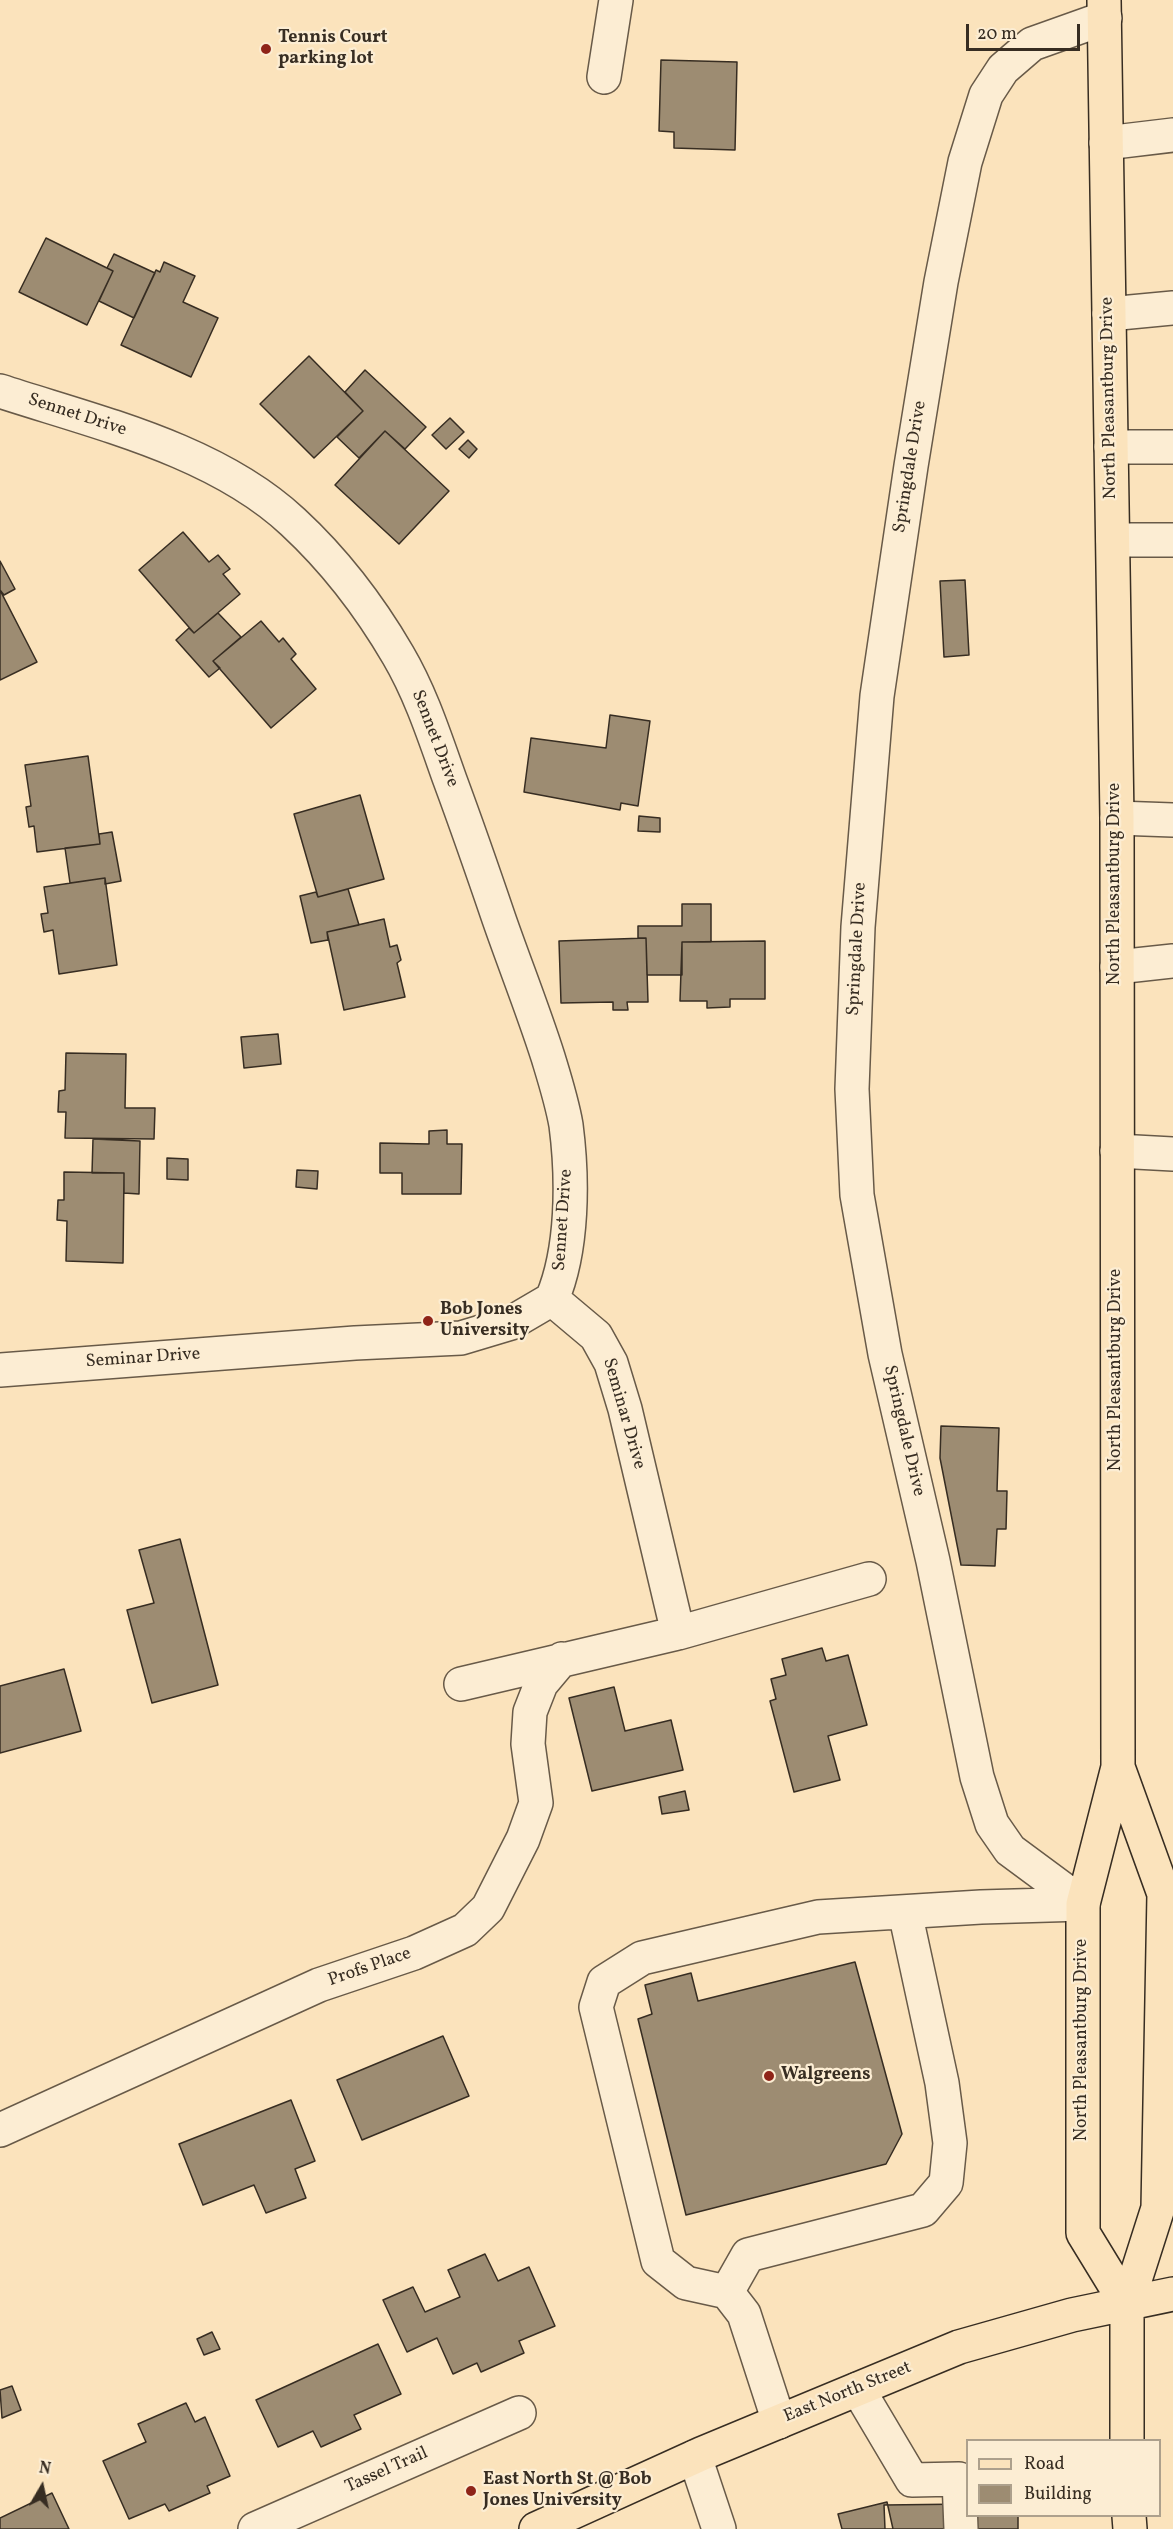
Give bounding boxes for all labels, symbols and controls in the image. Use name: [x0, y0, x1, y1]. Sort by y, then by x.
scale bar: [969, 12, 1083, 50]
text: 20 m: [977, 22, 1017, 47]
place label: Tennis Court parking lot: [278, 28, 388, 70]
marker: Tennis Court parking lot: [259, 42, 273, 56]
street label: North Pleasantburg Drive: [1097, 297, 1123, 499]
street label: Sennet Drive: [25, 390, 129, 442]
street label: Springdale Drive: [890, 399, 932, 535]
street label: Sennet Drive: [406, 687, 462, 791]
street label: North Pleasantburg Drive: [1105, 783, 1127, 985]
street label: Springdale Drive: [844, 882, 872, 1016]
street label: Sennet Drive: [550, 1168, 578, 1272]
street label: North Pleasantburg Drive: [1106, 1269, 1128, 1471]
place label: Bob Jones University: [440, 1300, 529, 1342]
marker: Bob Jones University: [421, 1314, 435, 1328]
street label: Seminar Drive: [85, 1344, 201, 1374]
street label: Seminar Drive: [597, 1356, 649, 1472]
street label: Springdale Drive: [877, 1363, 929, 1499]
street label: North Pleasantburg Drive: [1072, 1939, 1094, 2141]
street label: Profs Place: [326, 1944, 414, 1992]
place label: Walgreens: [781, 2065, 870, 2087]
marker: Walgreens: [762, 2069, 776, 2083]
street label: East North Street: [781, 2358, 915, 2428]
legend: [966, 2439, 1161, 2517]
street label: Tassel Trail: [342, 2443, 432, 2499]
text: Road: [1024, 2452, 1065, 2477]
north arrow: [12, 2457, 72, 2517]
text: N: [37, 2457, 52, 2481]
place label: East North St @ Bob Jones University: [483, 2470, 652, 2512]
text: Building: [1024, 2482, 1092, 2507]
marker: East North St @ Bob Jones University: [464, 2484, 478, 2498]

